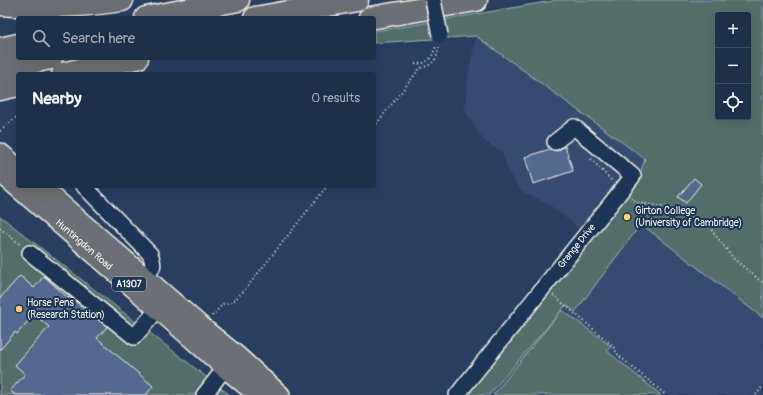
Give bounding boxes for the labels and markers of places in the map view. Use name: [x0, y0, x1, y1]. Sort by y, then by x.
place label: Girton College (University of Cambridge): [635, 205, 742, 229]
marker: Girton College (University of Cambridge): [622, 212, 632, 222]
place label: Horse Pens (Research Station): [27, 297, 105, 321]
marker: Horse Pens (Research Station): [14, 304, 24, 314]

